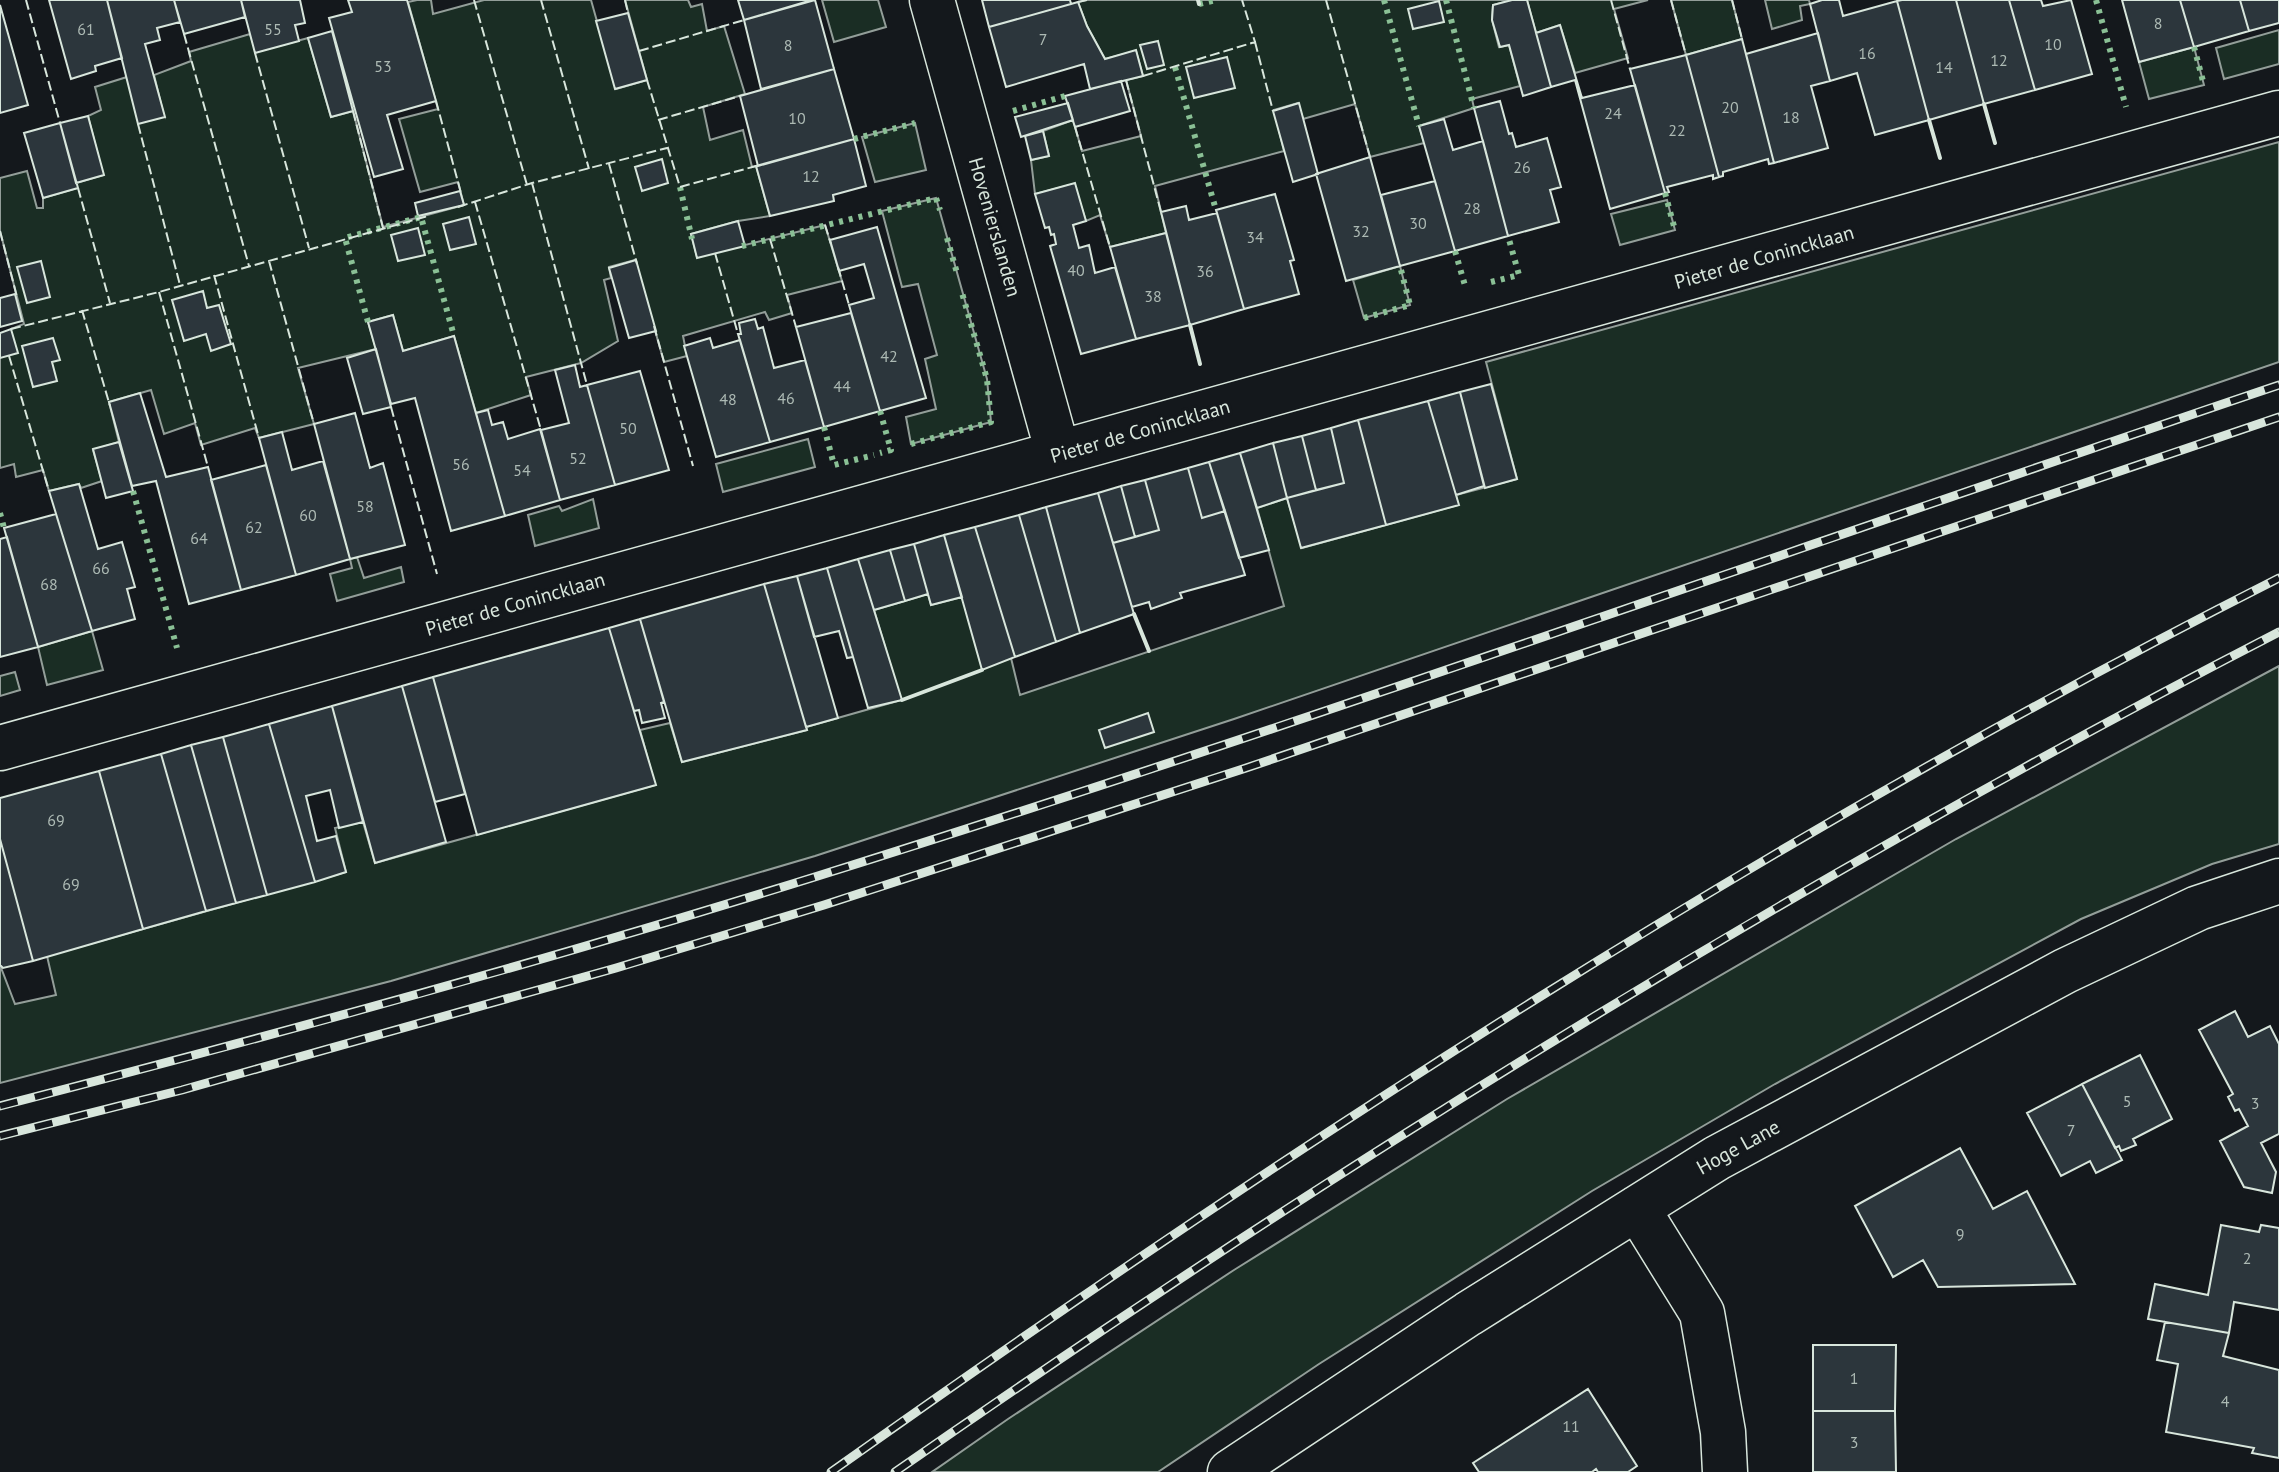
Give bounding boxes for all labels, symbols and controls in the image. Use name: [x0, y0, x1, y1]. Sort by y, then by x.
house number: 8: [2154, 13, 2162, 33]
house number: 61: [77, 19, 95, 39]
house number: 55: [264, 19, 282, 39]
house number: 7: [1039, 29, 1047, 49]
house number: 10: [2044, 34, 2062, 54]
house number: 8: [784, 35, 792, 55]
house number: 16: [1858, 43, 1876, 63]
house number: 12: [1990, 50, 2008, 70]
house number: 53: [374, 56, 392, 76]
house number: 14: [1935, 57, 1953, 77]
house number: 20: [1721, 97, 1739, 117]
house number: 24: [1604, 103, 1622, 123]
house number: 18: [1782, 107, 1800, 127]
house number: 10: [788, 108, 806, 128]
house number: 22: [1668, 120, 1686, 140]
street label: Hovenierslanden: [963, 154, 1027, 300]
house number: 26: [1513, 157, 1531, 177]
house number: 12: [802, 166, 820, 186]
house number: 28: [1463, 198, 1481, 218]
house number: 30: [1409, 213, 1427, 233]
street label: Pieter de Conincklaan: [1671, 219, 1857, 295]
house number: 32: [1352, 221, 1370, 241]
house number: 34: [1246, 227, 1264, 247]
house number: 40: [1067, 260, 1085, 280]
house number: 36: [1196, 261, 1214, 281]
house number: 38: [1144, 286, 1162, 306]
house number: 42: [880, 346, 898, 366]
house number: 44: [833, 376, 851, 396]
house number: 46: [777, 388, 795, 408]
house number: 48: [719, 389, 737, 409]
street label: Pieter de Conincklaan: [1047, 393, 1233, 469]
house number: 50: [619, 418, 637, 438]
house number: 52: [569, 448, 587, 468]
house number: 56: [452, 454, 470, 474]
house number: 54: [513, 460, 531, 480]
house number: 58: [356, 496, 374, 516]
house number: 60: [299, 505, 317, 525]
house number: 62: [245, 517, 263, 537]
house number: 64: [190, 528, 208, 548]
house number: 66: [92, 558, 110, 578]
street label: Pieter de Conincklaan: [422, 566, 608, 642]
house number: 68: [40, 574, 58, 594]
house number: 69: [47, 810, 65, 830]
house number: 69: [62, 874, 80, 894]
house number: 5: [2123, 1091, 2131, 1111]
house number: 3: [2251, 1093, 2259, 1113]
street label: Hoge Lane: [1692, 1113, 1784, 1181]
house number: 7: [2067, 1120, 2075, 1140]
house number: 9: [1956, 1224, 1964, 1244]
house number: 2: [2243, 1248, 2251, 1268]
house number: 1: [1850, 1368, 1858, 1388]
house number: 4: [2221, 1391, 2230, 1411]
house number: 11: [1562, 1416, 1580, 1436]
house number: 3: [1850, 1432, 1858, 1452]

